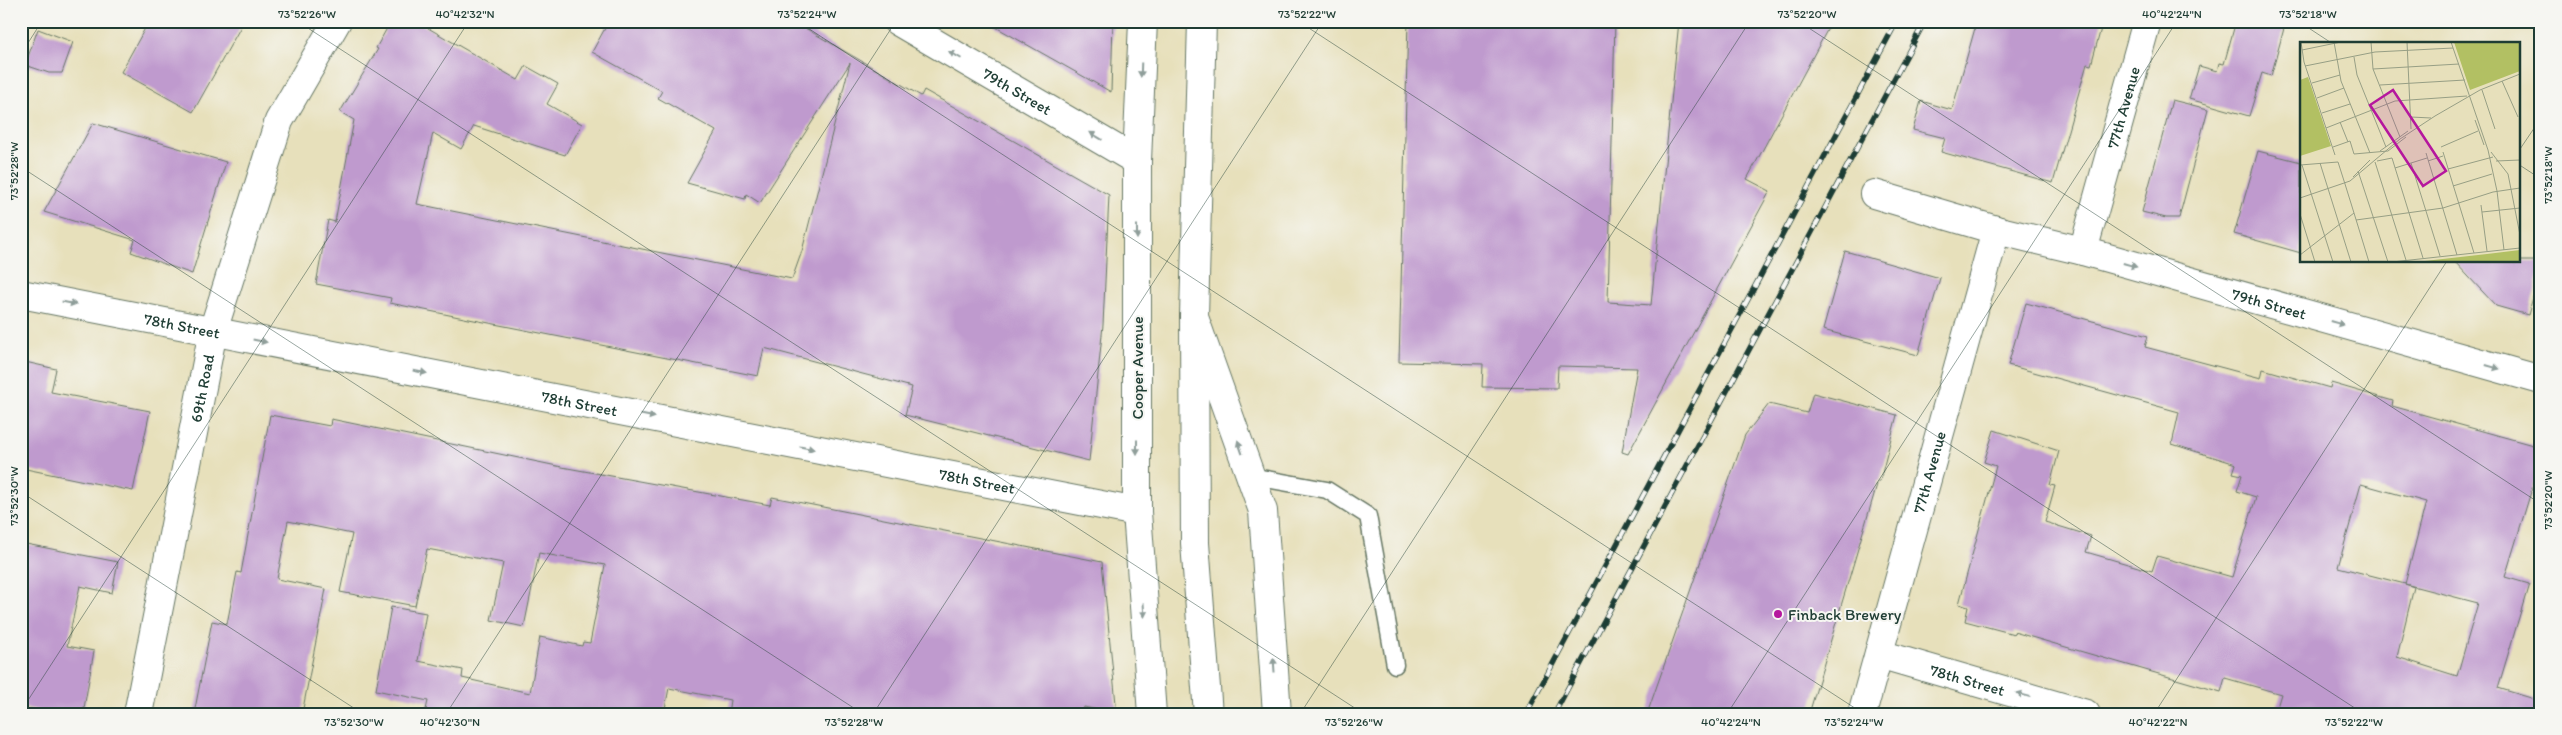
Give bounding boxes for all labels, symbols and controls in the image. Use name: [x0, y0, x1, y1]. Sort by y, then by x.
text: 73°52'26"W: [278, 7, 336, 21]
text: 40°42'32"N: [435, 7, 495, 21]
text: 73°52'24"W: [777, 7, 837, 21]
text: 73°52'22"W: [1278, 7, 1336, 21]
text: 73°52'20"W: [1777, 7, 1837, 21]
text: 40°42'24"N: [2142, 7, 2202, 21]
text: 73°52'18"W: [2279, 7, 2337, 21]
inset map: [2300, 42, 2520, 262]
one-way arrow: [948, 50, 961, 59]
one-way arrow: [1137, 62, 1145, 78]
street label: 79th Street: [979, 64, 1055, 119]
street label: 77th Avenue: [2103, 64, 2144, 151]
one-way arrow: [1089, 131, 1102, 140]
text: 73°52'28"W: [7, 142, 21, 200]
text: 73°52'18"W: [2541, 146, 2555, 204]
one-way arrow: [1133, 225, 1141, 241]
one-way arrow: [2122, 261, 2137, 269]
street label: 79th Street: [2229, 284, 2308, 323]
one-way arrow: [62, 300, 78, 308]
street label: 78th Street: [142, 309, 222, 343]
street label: Cooper Avenue: [1128, 316, 1147, 420]
one-way arrow: [2329, 319, 2344, 327]
one-way arrow: [253, 337, 269, 345]
street label: 69th Road: [186, 352, 218, 424]
one-way arrow: [2486, 363, 2501, 371]
one-way arrow: [412, 368, 427, 376]
street label: 78th Street: [540, 387, 619, 420]
one-way arrow: [640, 413, 656, 421]
street label: 77th Avenue: [1909, 429, 1950, 516]
one-way arrow: [1236, 439, 1243, 454]
one-way arrow: [1133, 440, 1141, 456]
one-way arrow: [800, 444, 816, 452]
street label: 78th Street: [937, 465, 1017, 498]
text: 73°52'30"W: [7, 466, 21, 526]
text: 73°52'20"W: [2541, 470, 2555, 530]
one-way arrow: [1141, 602, 1149, 618]
place label: Finback Brewery: [1788, 605, 1902, 624]
marker: Finback Brewery: [1772, 608, 1784, 620]
one-way arrow: [1270, 657, 1278, 673]
street label: 78th Street: [1928, 660, 2007, 700]
one-way arrow: [2015, 691, 2030, 699]
text: 73°52'30"W: [324, 715, 384, 729]
text: 40°42'30"N: [420, 715, 480, 729]
text: 73°52'28"W: [825, 715, 883, 729]
text: 73°52'26"W: [1325, 715, 1383, 729]
text: 40°42'24"N: [1701, 715, 1761, 729]
text: 73°52'24"W: [1824, 715, 1884, 729]
text: 40°42'22"N: [2128, 715, 2188, 729]
text: 73°52'22"W: [2325, 715, 2383, 729]

